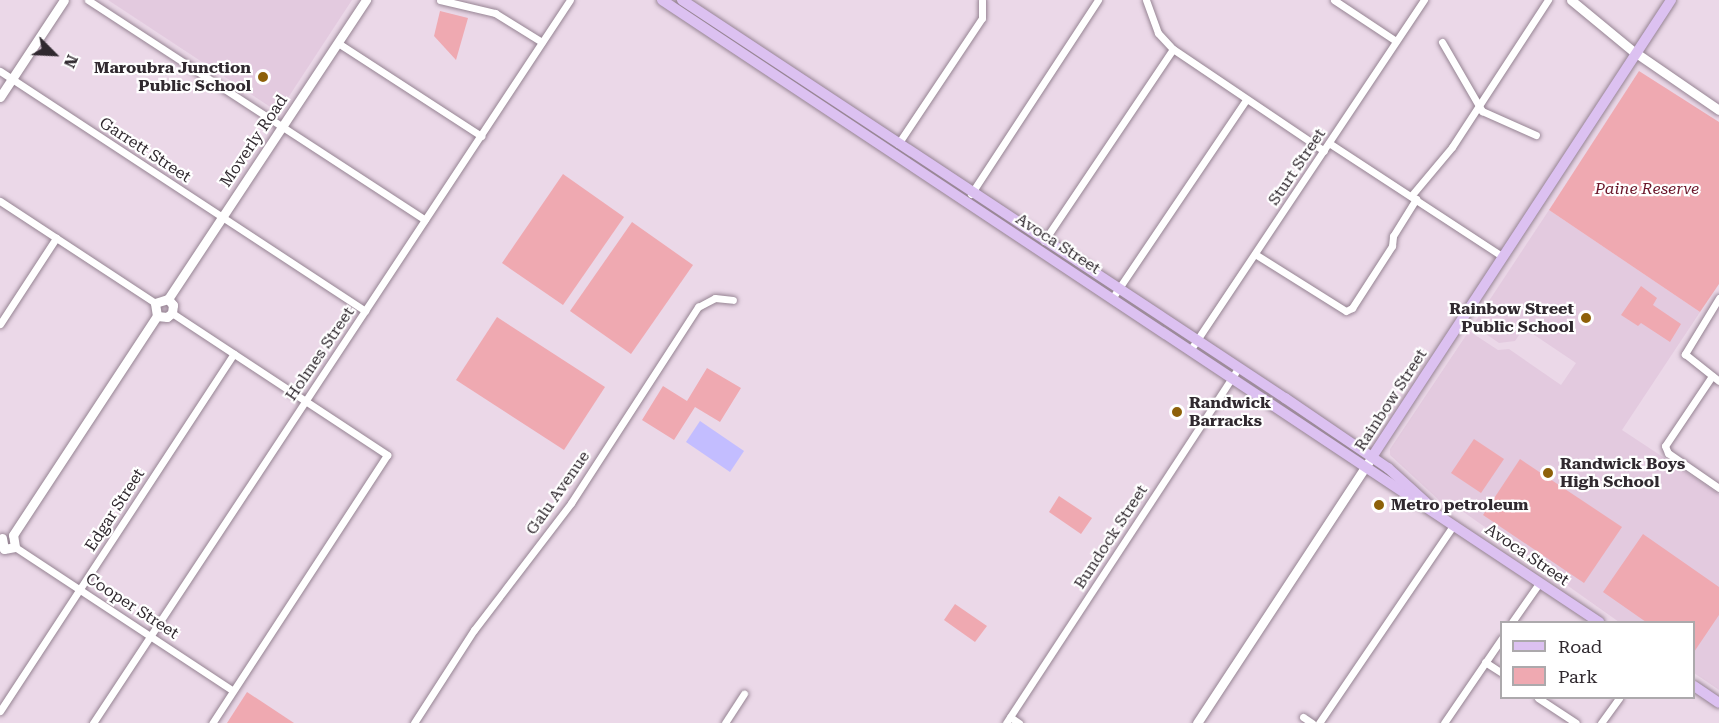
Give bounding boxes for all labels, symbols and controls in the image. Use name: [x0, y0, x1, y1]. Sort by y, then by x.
north arrow: [24, 24, 84, 84]
text: N: [60, 52, 82, 71]
place label: Maroubra Junction Public School: [94, 58, 251, 96]
marker: Maroubra Junction Public School: [256, 70, 270, 84]
street label: Moverly Road: [216, 91, 292, 191]
street label: Garrett Street: [96, 113, 194, 187]
street label: Sturt Street: [1264, 125, 1330, 209]
park label: Paine Reserve: [1595, 179, 1699, 199]
street label: Avoca Street: [1012, 210, 1104, 278]
place label: Rainbow Street Public School: [1449, 299, 1574, 337]
street label: Holmes Street: [282, 304, 358, 404]
marker: Rainbow Street Public School: [1579, 311, 1593, 325]
street label: Rainbow Street: [1351, 345, 1431, 455]
place label: Randwick Barracks: [1189, 393, 1271, 431]
marker: Randwick Barracks: [1170, 405, 1184, 419]
street label: Galu Avenue: [522, 447, 594, 539]
place label: Randwick Boys High School: [1560, 454, 1685, 492]
street label: Edgar Street: [81, 465, 149, 555]
marker: Randwick Boys High School: [1541, 466, 1555, 480]
street label: Bundock Street: [1070, 481, 1152, 593]
place label: Metro petroleum: [1391, 495, 1529, 515]
marker: Metro petroleum: [1372, 498, 1386, 512]
street label: Avoca Street: [1481, 520, 1573, 590]
street label: Cooper Street: [82, 569, 182, 643]
legend: [1500, 621, 1695, 699]
text: Road: [1558, 636, 1602, 657]
text: Park: [1558, 666, 1598, 687]

